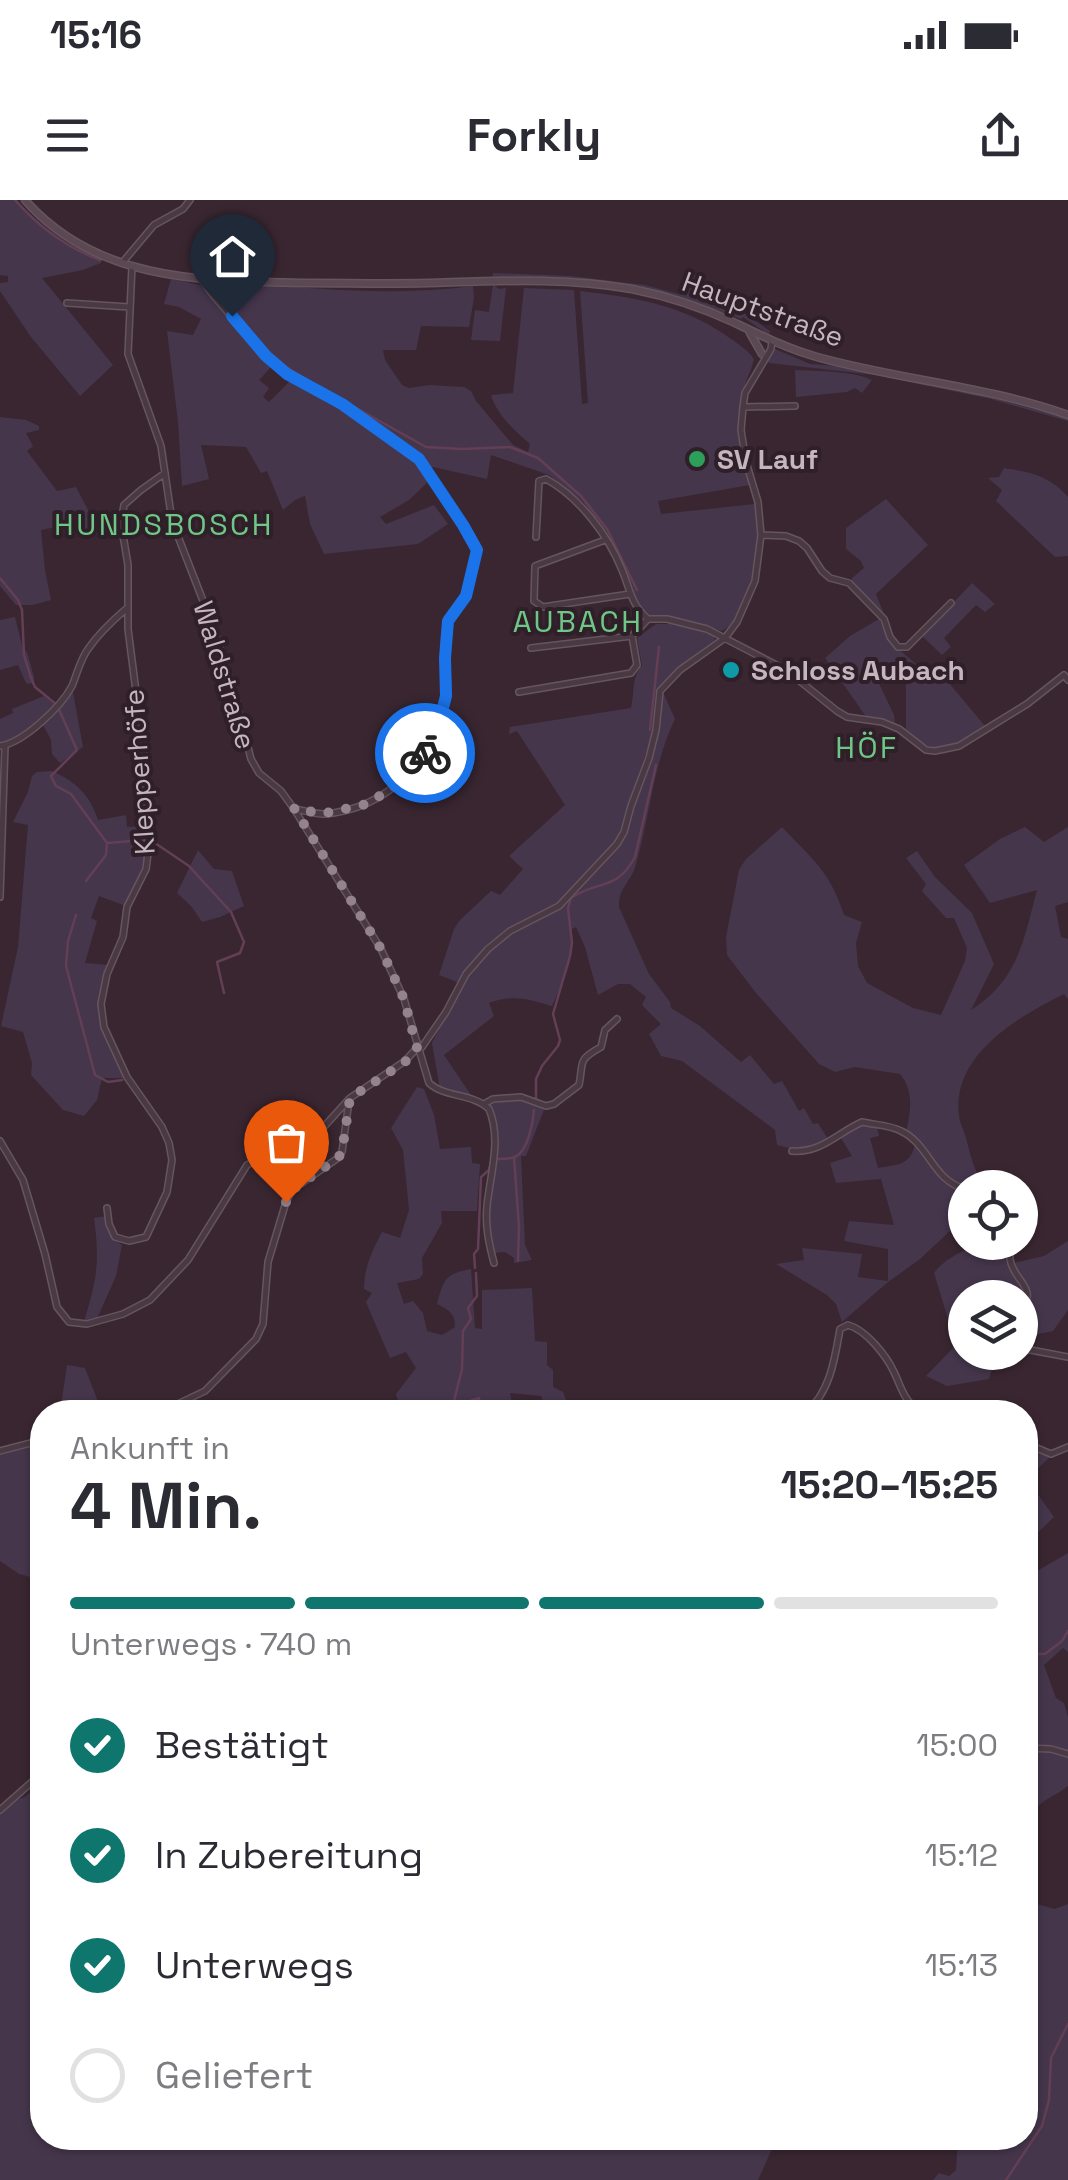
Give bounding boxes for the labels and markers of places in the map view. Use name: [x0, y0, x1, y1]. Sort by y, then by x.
pin: [190, 214, 275, 317]
place label: SV Lauf: [717, 441, 818, 477]
marker: SV Lauf: [686, 448, 708, 470]
place label: Schloss Aubach: [751, 652, 965, 688]
marker: Schloss Aubach: [720, 659, 742, 681]
pin: [244, 1100, 329, 1203]

